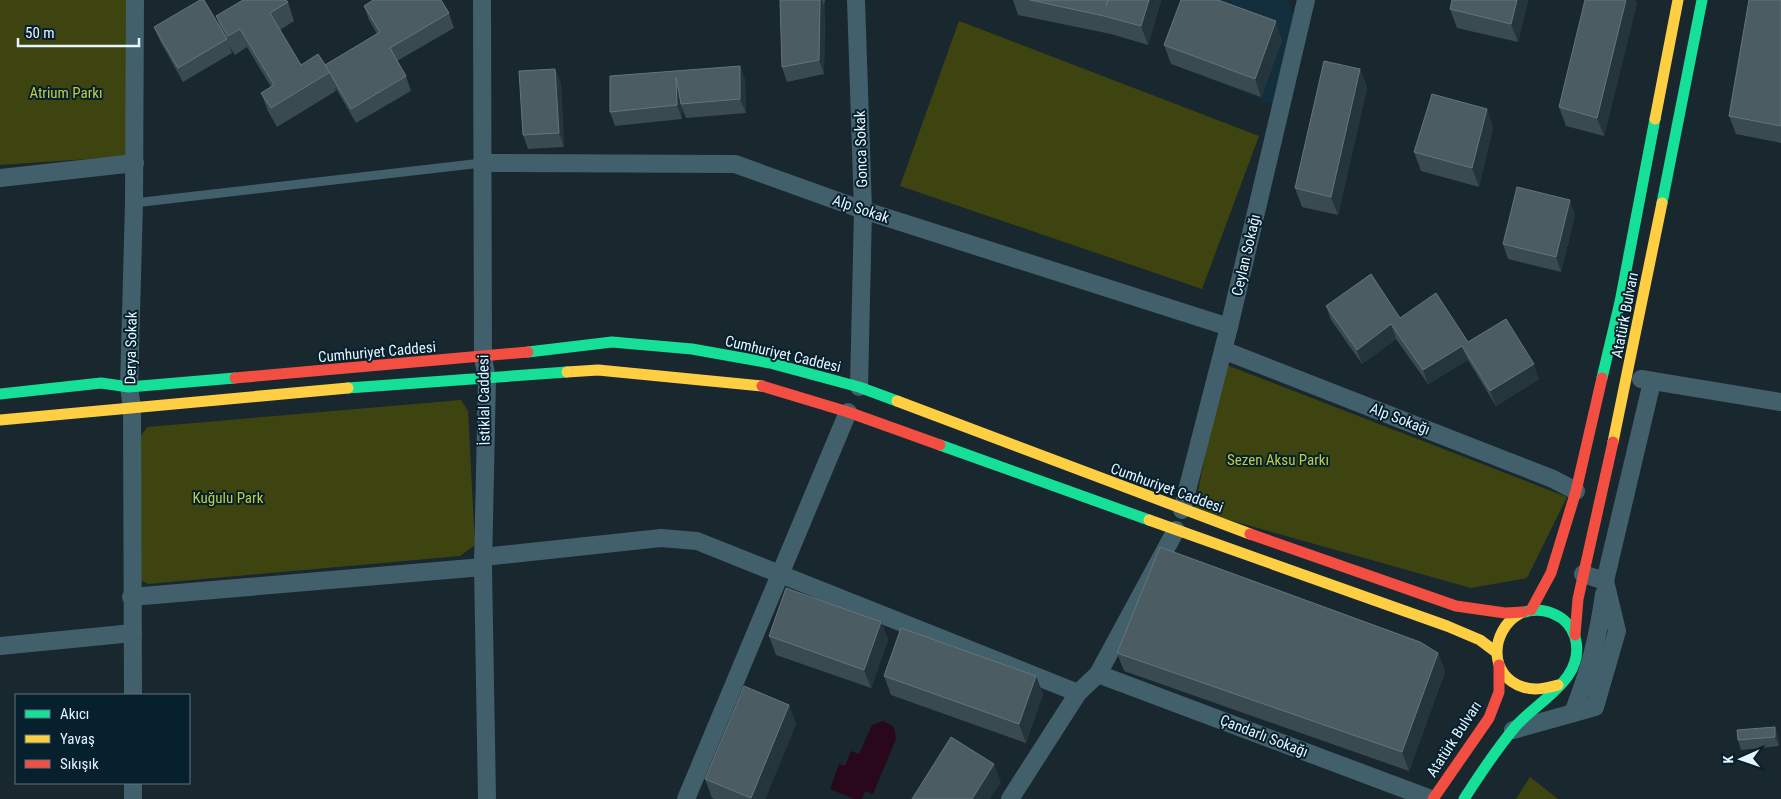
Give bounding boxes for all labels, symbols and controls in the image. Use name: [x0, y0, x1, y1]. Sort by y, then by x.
scale bar: [18, 15, 139, 47]
text: 50 m: [25, 24, 55, 42]
park label: Atrium Parkı: [29, 84, 103, 102]
street label: Gonca Sokak: [851, 110, 871, 188]
street label: Alp Sokak: [830, 191, 892, 227]
street label: Ceylan Sokağı: [1228, 212, 1264, 298]
street label: Atatürk Bulvarı: [1608, 271, 1642, 359]
street label: Derya Sokak: [121, 311, 141, 385]
street label: Cumhuriyet Caddesi: [723, 332, 843, 376]
street label: Cumhuriyet Caddesi: [317, 338, 437, 366]
street label: İstiklal Caddesi: [474, 355, 494, 445]
street label: Alp Sokağı: [1367, 399, 1433, 439]
park label: Sezen Aksu Parkı: [1227, 451, 1329, 469]
street label: Cumhuriyet Caddesi: [1108, 459, 1226, 517]
park label: Kuğulu Park: [193, 489, 264, 507]
legend: [15, 694, 190, 784]
street label: Atatürk Bulvarı: [1423, 698, 1485, 780]
text: Akıcı: [60, 705, 89, 723]
street label: Çandarlı Sokağı: [1217, 711, 1311, 761]
text: Yavaş: [60, 730, 95, 748]
north arrow: [1716, 734, 1766, 784]
text: Sıkışık: [60, 755, 99, 773]
text: K: [1720, 755, 1736, 764]

